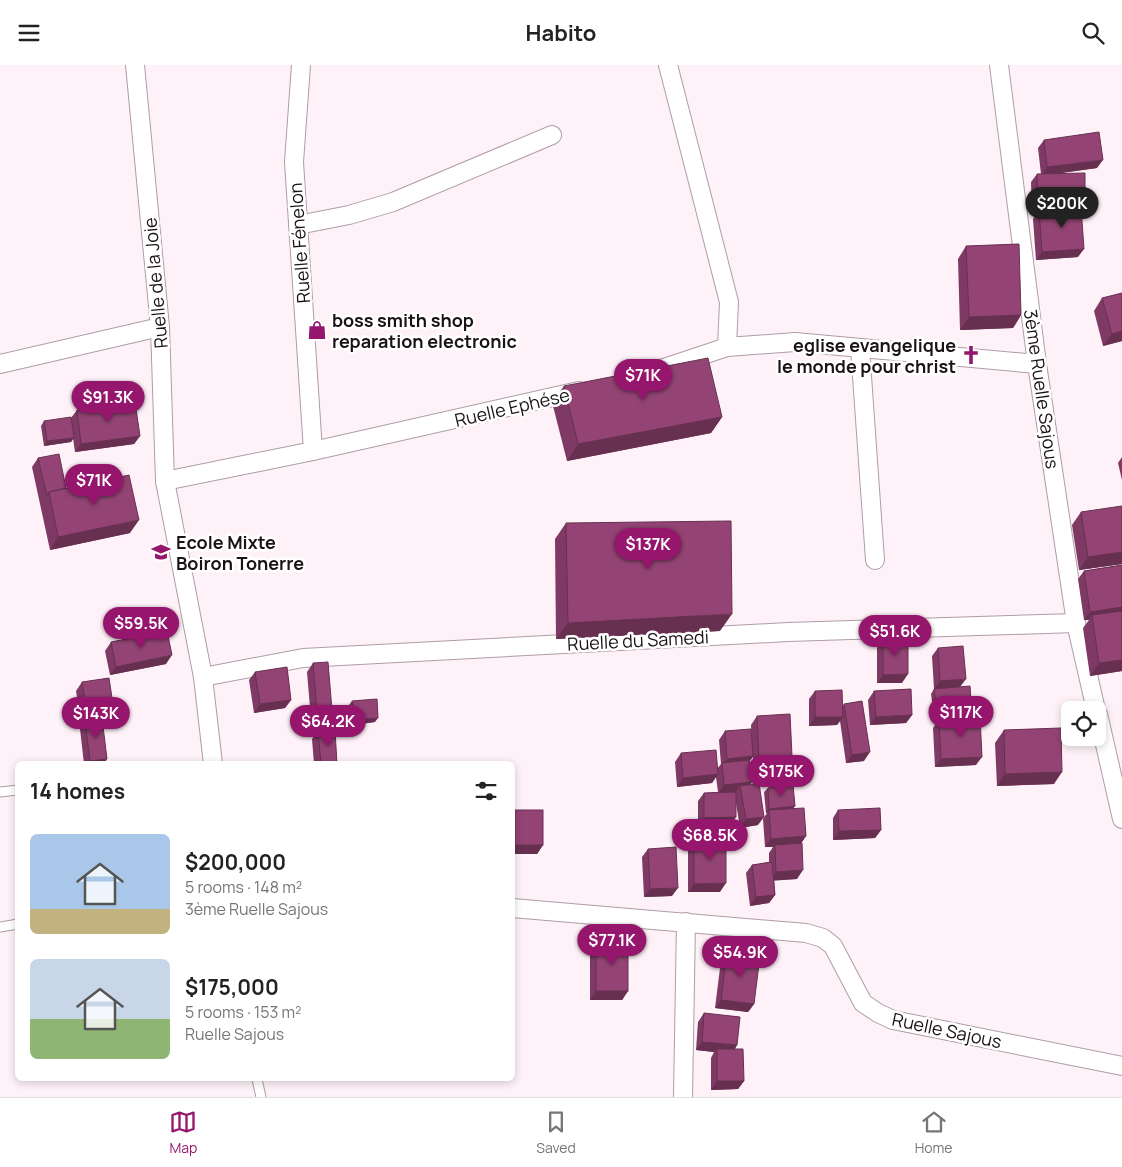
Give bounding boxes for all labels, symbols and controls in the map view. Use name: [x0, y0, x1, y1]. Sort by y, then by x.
text: Habito: [526, 18, 596, 48]
icon: menu: [15, 19, 43, 47]
icon: search: [1079, 19, 1107, 47]
street label: Ruelle Fénelon: [283, 182, 315, 304]
pin: $200K: [1027, 186, 1097, 229]
text: $200K: [1037, 192, 1087, 214]
street label: Ruelle de la Joie: [137, 217, 173, 349]
place label: boss smith shop reparation electronic: [332, 308, 517, 353]
street label: 3ème Ruelle Sajous: [1019, 308, 1065, 470]
shop icon: boss smith shop reparation electronic: [306, 319, 328, 341]
place label: eglise evangelique le monde pour christ: [777, 333, 956, 378]
church icon: eglise evangelique le monde pour christ: [960, 344, 982, 366]
pin: $71K: [613, 359, 673, 401]
text: $71K: [625, 364, 661, 386]
pin: $91.3K: [67, 381, 149, 423]
street label: Ruelle Ephése: [452, 382, 572, 432]
text: $91.3K: [83, 386, 133, 408]
pin: $71K: [64, 463, 124, 506]
text: $71K: [76, 469, 112, 491]
pin: $137K: [613, 527, 683, 570]
place label: Ecole Mixte Boiron Tonerre: [176, 530, 304, 575]
text: $137K: [625, 533, 671, 555]
school or university icon: Ecole Mixte Boiron Tonerre: [150, 541, 172, 563]
pin: $59.5K: [100, 607, 182, 649]
text: $59.5K: [114, 612, 168, 634]
pin: $51.6K: [854, 615, 936, 657]
text: $51.6K: [870, 620, 920, 642]
street label: Ruelle du Samedi: [567, 624, 709, 656]
pin: $117K: [926, 695, 996, 738]
pin: $143K: [61, 697, 131, 739]
text: $117K: [940, 701, 982, 723]
map controls: [1061, 701, 1106, 746]
button: locate: [1061, 701, 1106, 746]
text: $143K: [73, 702, 119, 724]
pin: $64.2K: [287, 705, 369, 747]
text: $64.2K: [301, 710, 355, 732]
pin: $175K: [746, 755, 816, 797]
text: $175K: [758, 760, 804, 782]
text: 14 homes: [30, 777, 125, 805]
icon: filters: [472, 777, 500, 805]
pin: $68.5K: [669, 819, 751, 861]
text: $68.5K: [683, 824, 737, 846]
text: $200,000: [185, 848, 286, 876]
icon: home: [70, 854, 130, 914]
text: 5 rooms · 148 m²: [185, 876, 302, 898]
text: 3ème Ruelle Sajous: [185, 898, 328, 920]
pin: $77.1K: [571, 923, 653, 966]
text: $77.1K: [588, 929, 636, 951]
pin: $54.9K: [699, 935, 781, 978]
text: $54.9K: [713, 941, 767, 963]
text: $175,000: [185, 973, 279, 1001]
icon: home: [70, 979, 130, 1039]
text: 5 rooms · 153 m²: [185, 1001, 301, 1023]
street label: Ruelle Sajous: [890, 1007, 1004, 1053]
text: Ruelle Sajous: [185, 1023, 284, 1045]
tab: Map: [169, 1108, 197, 1157]
tab: Saved: [536, 1108, 576, 1157]
tab: Home: [915, 1108, 953, 1157]

